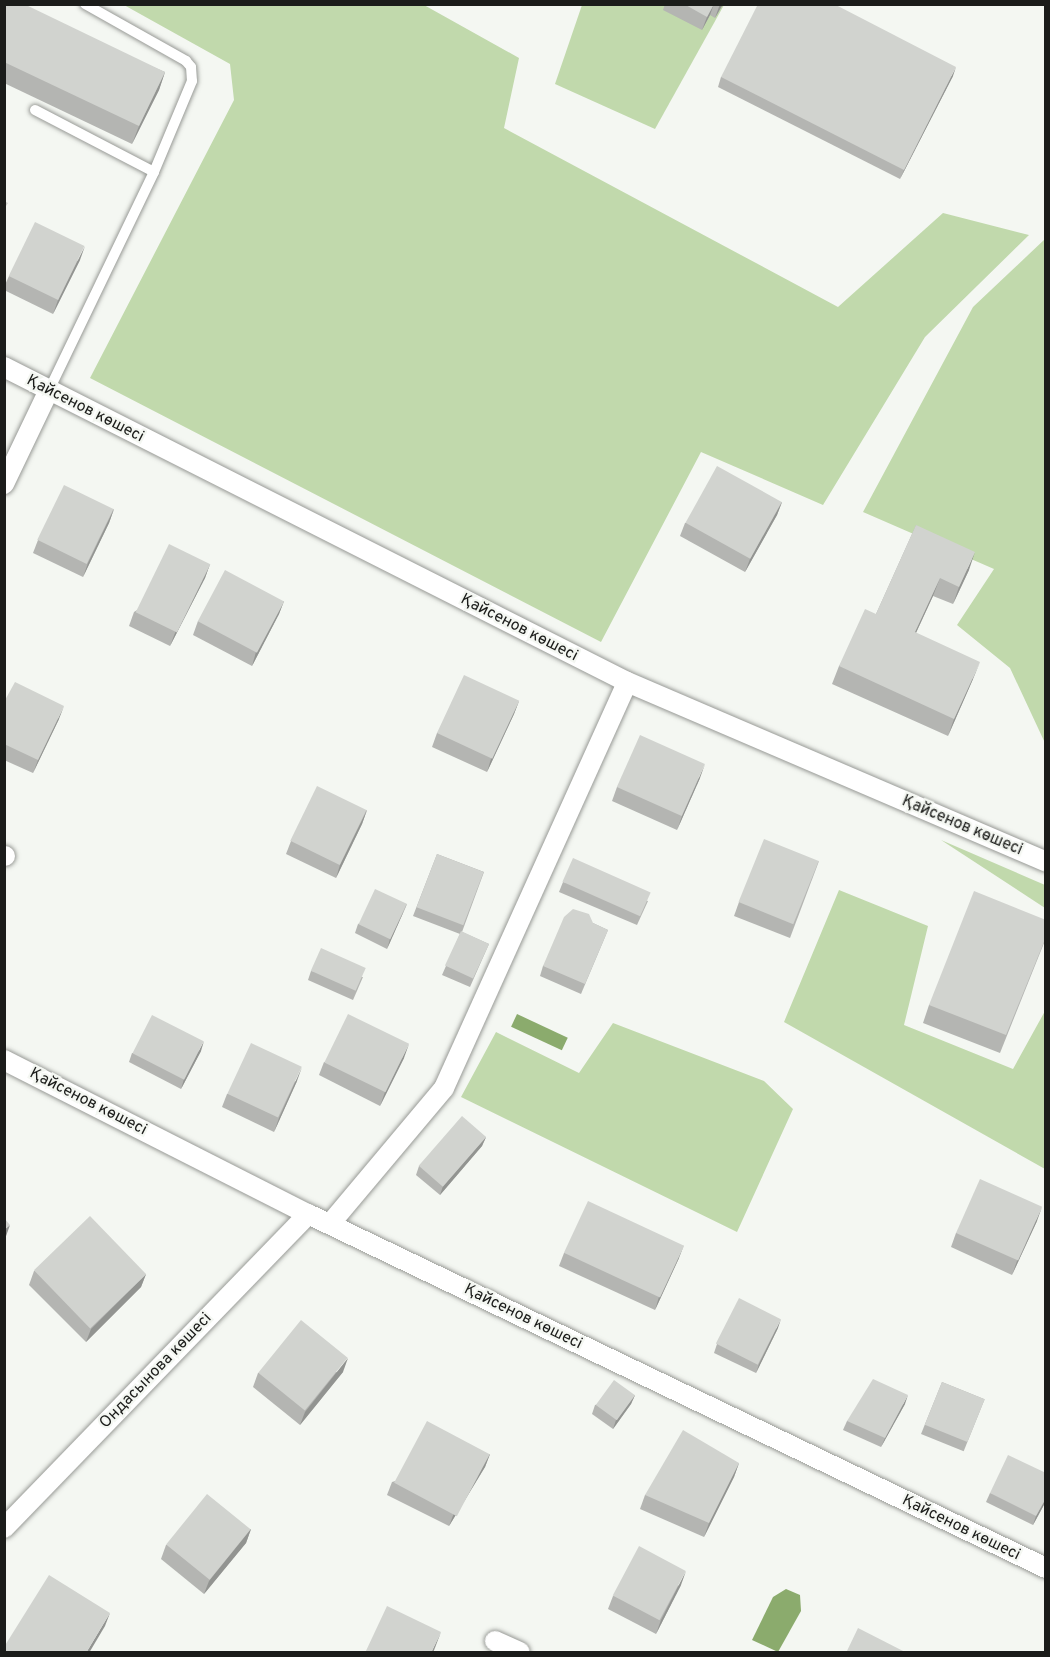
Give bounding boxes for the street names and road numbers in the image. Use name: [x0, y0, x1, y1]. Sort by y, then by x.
street label: Қайсенов көшесі: [23, 371, 147, 447]
street label: Қайсенов көшесі: [457, 590, 581, 666]
street label: Қайсенов көшесі: [899, 792, 1025, 860]
street label: Қайсенов көшесі: [26, 1064, 150, 1140]
street label: Қайсенов көшесі: [461, 1280, 585, 1354]
street label: Ондасынова көшесі: [96, 1309, 216, 1433]
street label: Қайсенов көшесі: [899, 1491, 1023, 1565]

